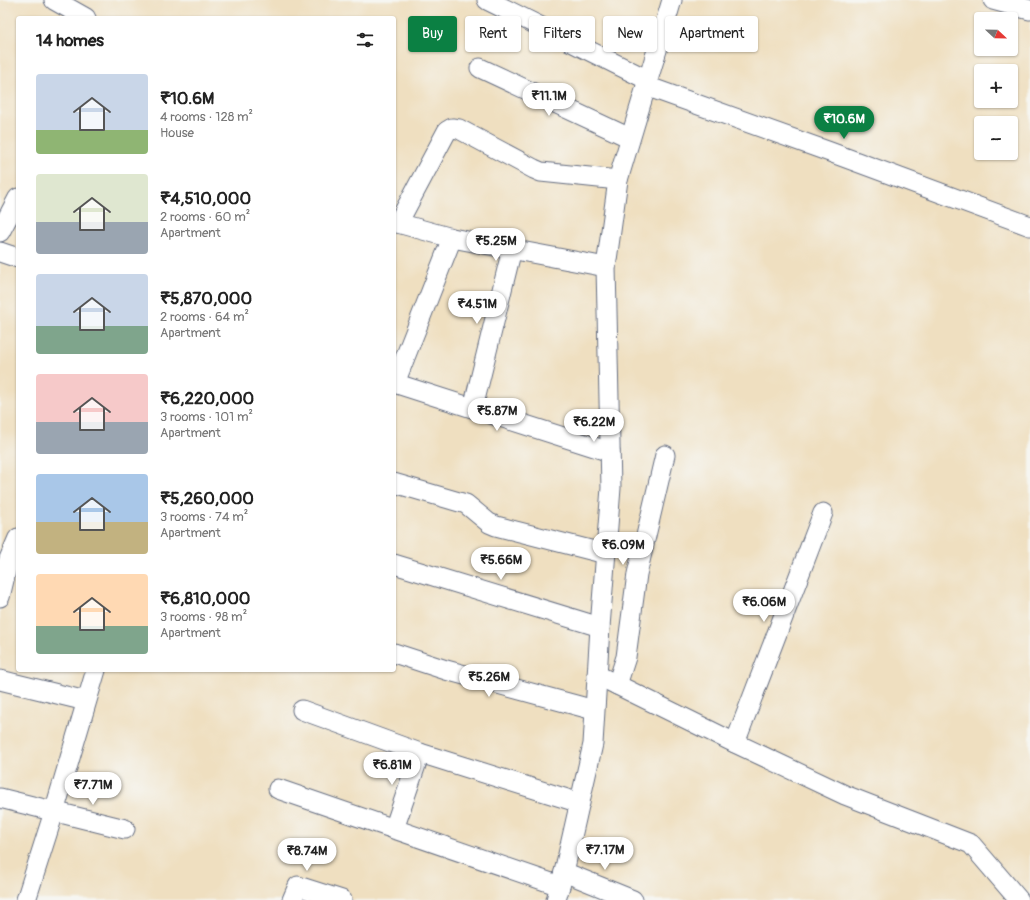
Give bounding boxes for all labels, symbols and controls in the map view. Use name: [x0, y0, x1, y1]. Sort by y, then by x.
north arrow: [974, 12, 1018, 56]
map controls: [974, 12, 1018, 160]
chip: Buy: [408, 16, 457, 52]
chip: Rent: [465, 16, 521, 52]
chip: Filters: [529, 16, 595, 52]
chip: New: [603, 16, 657, 52]
chip: Apartment: [665, 16, 758, 52]
icon: filters: [354, 29, 376, 51]
text: 14 homes: [36, 30, 104, 51]
button: +: [974, 64, 1018, 108]
pin: ₹11.1M: [516, 83, 582, 117]
text: ₹10.6M: [160, 88, 214, 109]
text: ₹11.1M: [531, 88, 567, 104]
icon: home: [68, 90, 116, 138]
pin: ₹10.6M: [811, 106, 877, 140]
text: 4 rooms · 128 m²: [160, 109, 253, 125]
text: ₹10.6M: [823, 111, 865, 127]
button: −: [974, 116, 1018, 160]
text: House: [160, 125, 194, 141]
text: ₹4,510,000: [160, 188, 251, 209]
icon: home: [68, 190, 116, 238]
text: 2 rooms · 60 m²: [160, 209, 250, 225]
text: Apartment: [160, 225, 221, 241]
pin: ₹5.25M: [463, 228, 529, 262]
text: ₹5.25M: [475, 233, 517, 249]
text: ₹5,870,000: [160, 288, 252, 309]
icon: home: [68, 290, 116, 338]
pin: ₹4.51M: [444, 291, 510, 325]
text: ₹4.51M: [457, 296, 497, 312]
text: 2 rooms · 64 m²: [160, 309, 249, 325]
text: Apartment: [160, 325, 221, 341]
text: ₹6,220,000: [160, 388, 254, 409]
icon: home: [68, 390, 116, 438]
pin: ₹5.87M: [464, 398, 530, 432]
text: ₹5.87M: [477, 403, 517, 419]
text: 3 rooms · 101 m²: [160, 409, 253, 425]
pin: ₹6.22M: [561, 409, 627, 443]
text: ₹6.22M: [573, 414, 615, 430]
text: Apartment: [160, 425, 221, 441]
text: ₹5,260,000: [160, 488, 254, 509]
icon: home: [68, 490, 116, 538]
text: 3 rooms · 74 m²: [160, 509, 248, 525]
text: Apartment: [160, 525, 221, 541]
pin: ₹6.09M: [590, 532, 656, 566]
text: ₹6.09M: [601, 537, 645, 553]
pin: ₹5.66M: [468, 547, 534, 581]
text: ₹5.66M: [480, 552, 522, 568]
text: ₹6,810,000: [160, 588, 250, 609]
pin: ₹6.06M: [731, 589, 797, 623]
icon: home: [68, 590, 116, 638]
text: ₹6.06M: [742, 594, 786, 610]
text: 3 rooms · 98 m²: [160, 609, 247, 625]
text: Apartment: [160, 625, 221, 641]
pin: ₹5.26M: [456, 664, 522, 698]
text: ₹5.26M: [468, 669, 510, 685]
pin: ₹6.81M: [359, 752, 425, 786]
text: ₹6.81M: [372, 757, 412, 773]
pin: ₹7.71M: [60, 772, 126, 806]
text: ₹7.71M: [74, 777, 112, 793]
pin: ₹7.17M: [572, 837, 638, 871]
pin: ₹8.74M: [274, 838, 340, 872]
text: ₹7.17M: [586, 842, 624, 858]
text: ₹8.74M: [287, 843, 327, 859]

